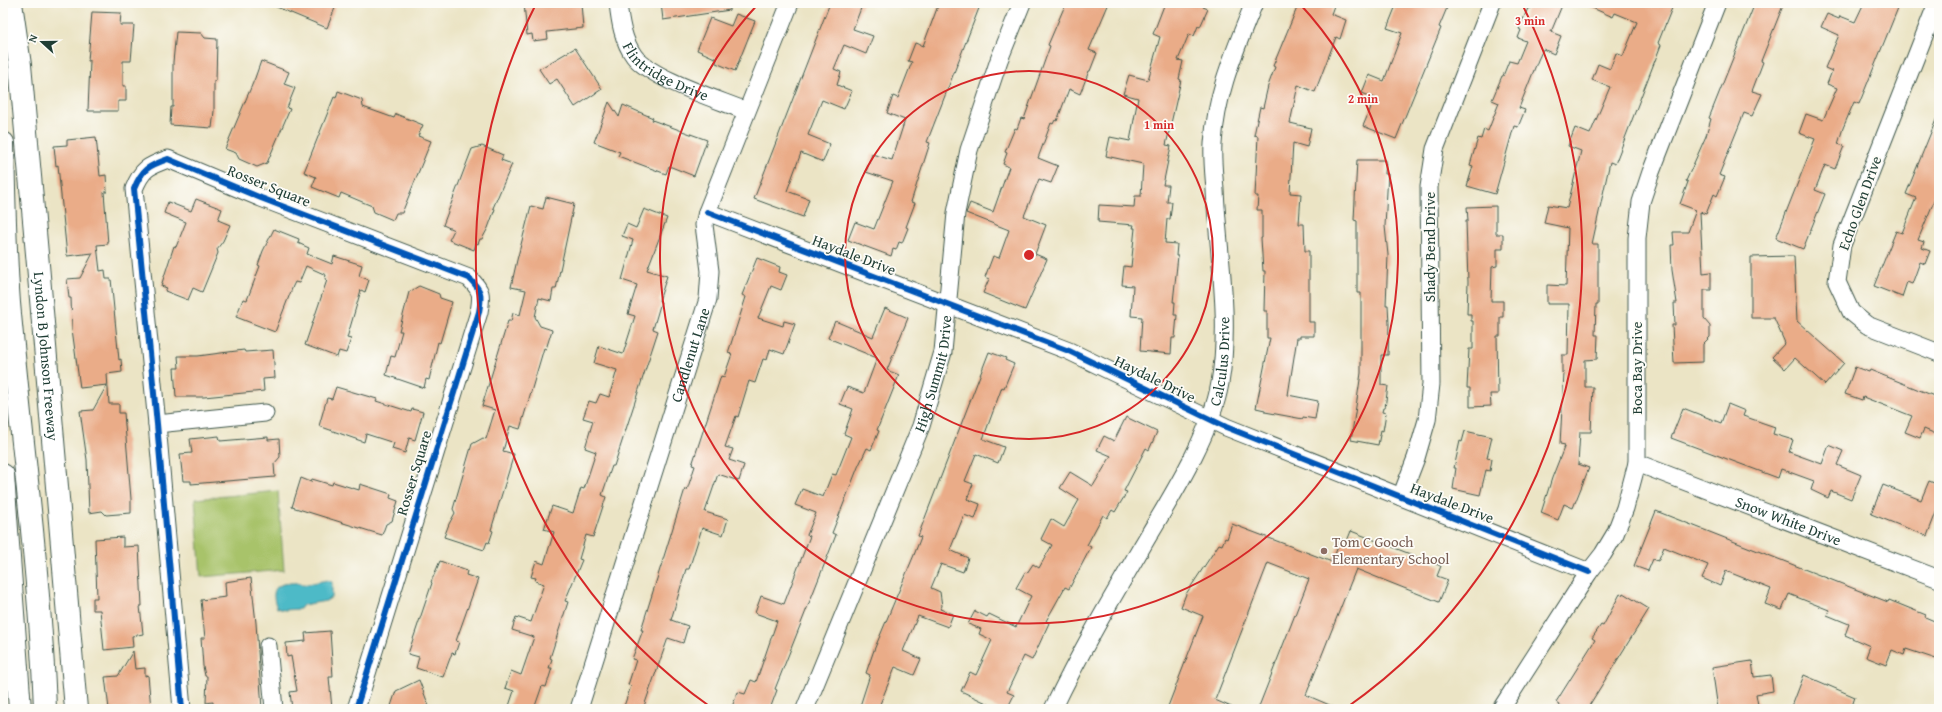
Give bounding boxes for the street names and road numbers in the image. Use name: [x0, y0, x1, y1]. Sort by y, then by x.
street label: Flintridge Drive: [618, 38, 712, 106]
street label: Echo Glen Drive: [1833, 153, 1886, 253]
street label: Rosser Square: [224, 159, 314, 212]
street label: Shady Bend Drive: [1419, 192, 1440, 302]
street label: Haydale Drive: [809, 229, 899, 280]
street label: Lyndon B Johnson Freeway: [29, 271, 64, 442]
street label: Candlenut Lane: [665, 305, 715, 405]
street label: High Summit Drive: [909, 314, 956, 435]
street label: Calculus Drive: [1204, 317, 1234, 408]
street label: Boca Bay Drive: [1626, 321, 1647, 415]
street label: Haydale Drive: [1111, 350, 1199, 407]
street label: Rosser Square: [391, 428, 436, 518]
street label: Haydale Drive: [1407, 477, 1497, 528]
street label: Snow White Drive: [1732, 491, 1844, 550]

